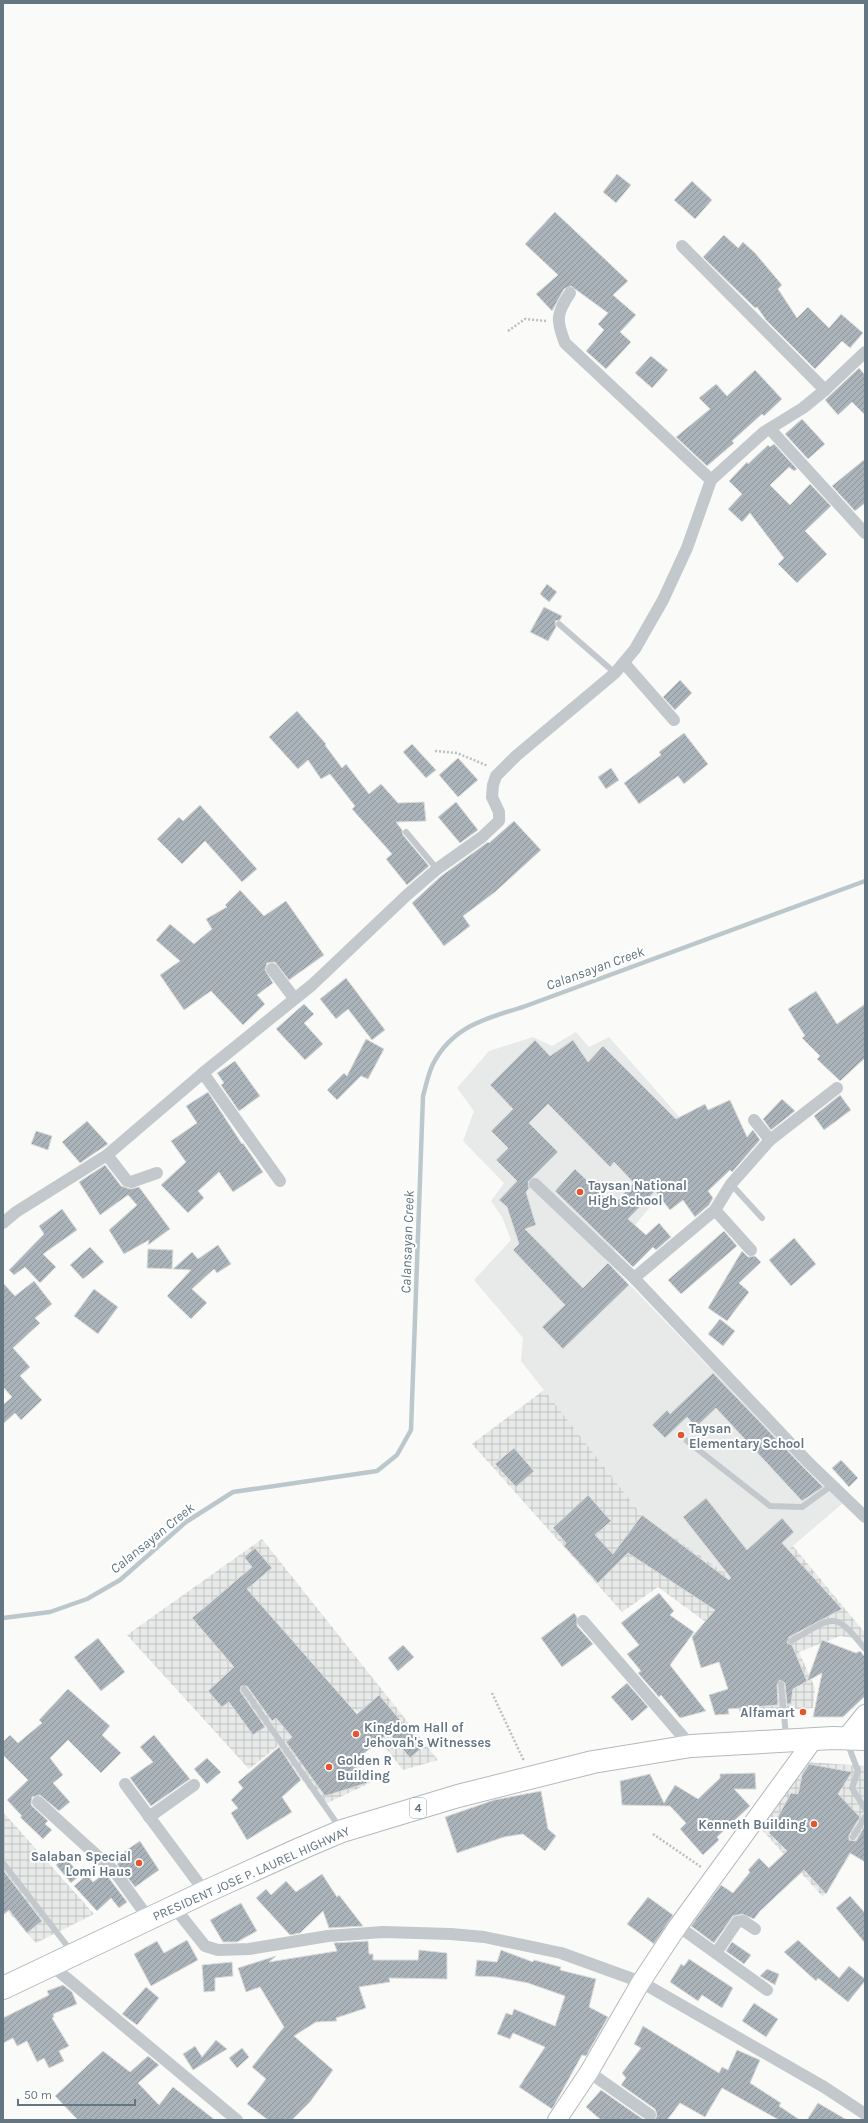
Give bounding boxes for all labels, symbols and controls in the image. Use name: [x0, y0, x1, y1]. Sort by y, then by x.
water label: Calansayan Creek: [544, 943, 647, 994]
place label: Taysan National High School: [588, 1178, 687, 1208]
marker: Taysan National High School: [575, 1187, 585, 1197]
water label: Calansayan Creek: [397, 1189, 418, 1294]
place label: Taysan Elementary School: [689, 1421, 804, 1451]
marker: Taysan Elementary School: [676, 1430, 686, 1440]
water label: Calansayan Creek: [107, 1499, 198, 1577]
place label: Alfamart: [740, 1705, 795, 1720]
marker: Alfamart: [798, 1707, 808, 1717]
place label: Kingdom Hall of Jehovah's Witnesses: [364, 1720, 491, 1750]
marker: Kingdom Hall of Jehovah's Witnesses: [351, 1729, 361, 1739]
place label: Golden R Building: [337, 1753, 392, 1783]
marker: Golden R Building: [324, 1762, 334, 1772]
road number: 4: [410, 1798, 426, 1818]
place label: Kenneth Building: [698, 1817, 806, 1832]
marker: Kenneth Building: [809, 1819, 819, 1829]
street label: PRESIDENT JOSE P. LAUREL HIGHWAY: [150, 1823, 352, 1924]
place label: Salaban Special Lomi Haus: [31, 1849, 131, 1879]
marker: Salaban Special Lomi Haus: [134, 1858, 144, 1868]
scale bar: [18, 2081, 135, 2107]
text: 50 m: [24, 2088, 52, 2102]

